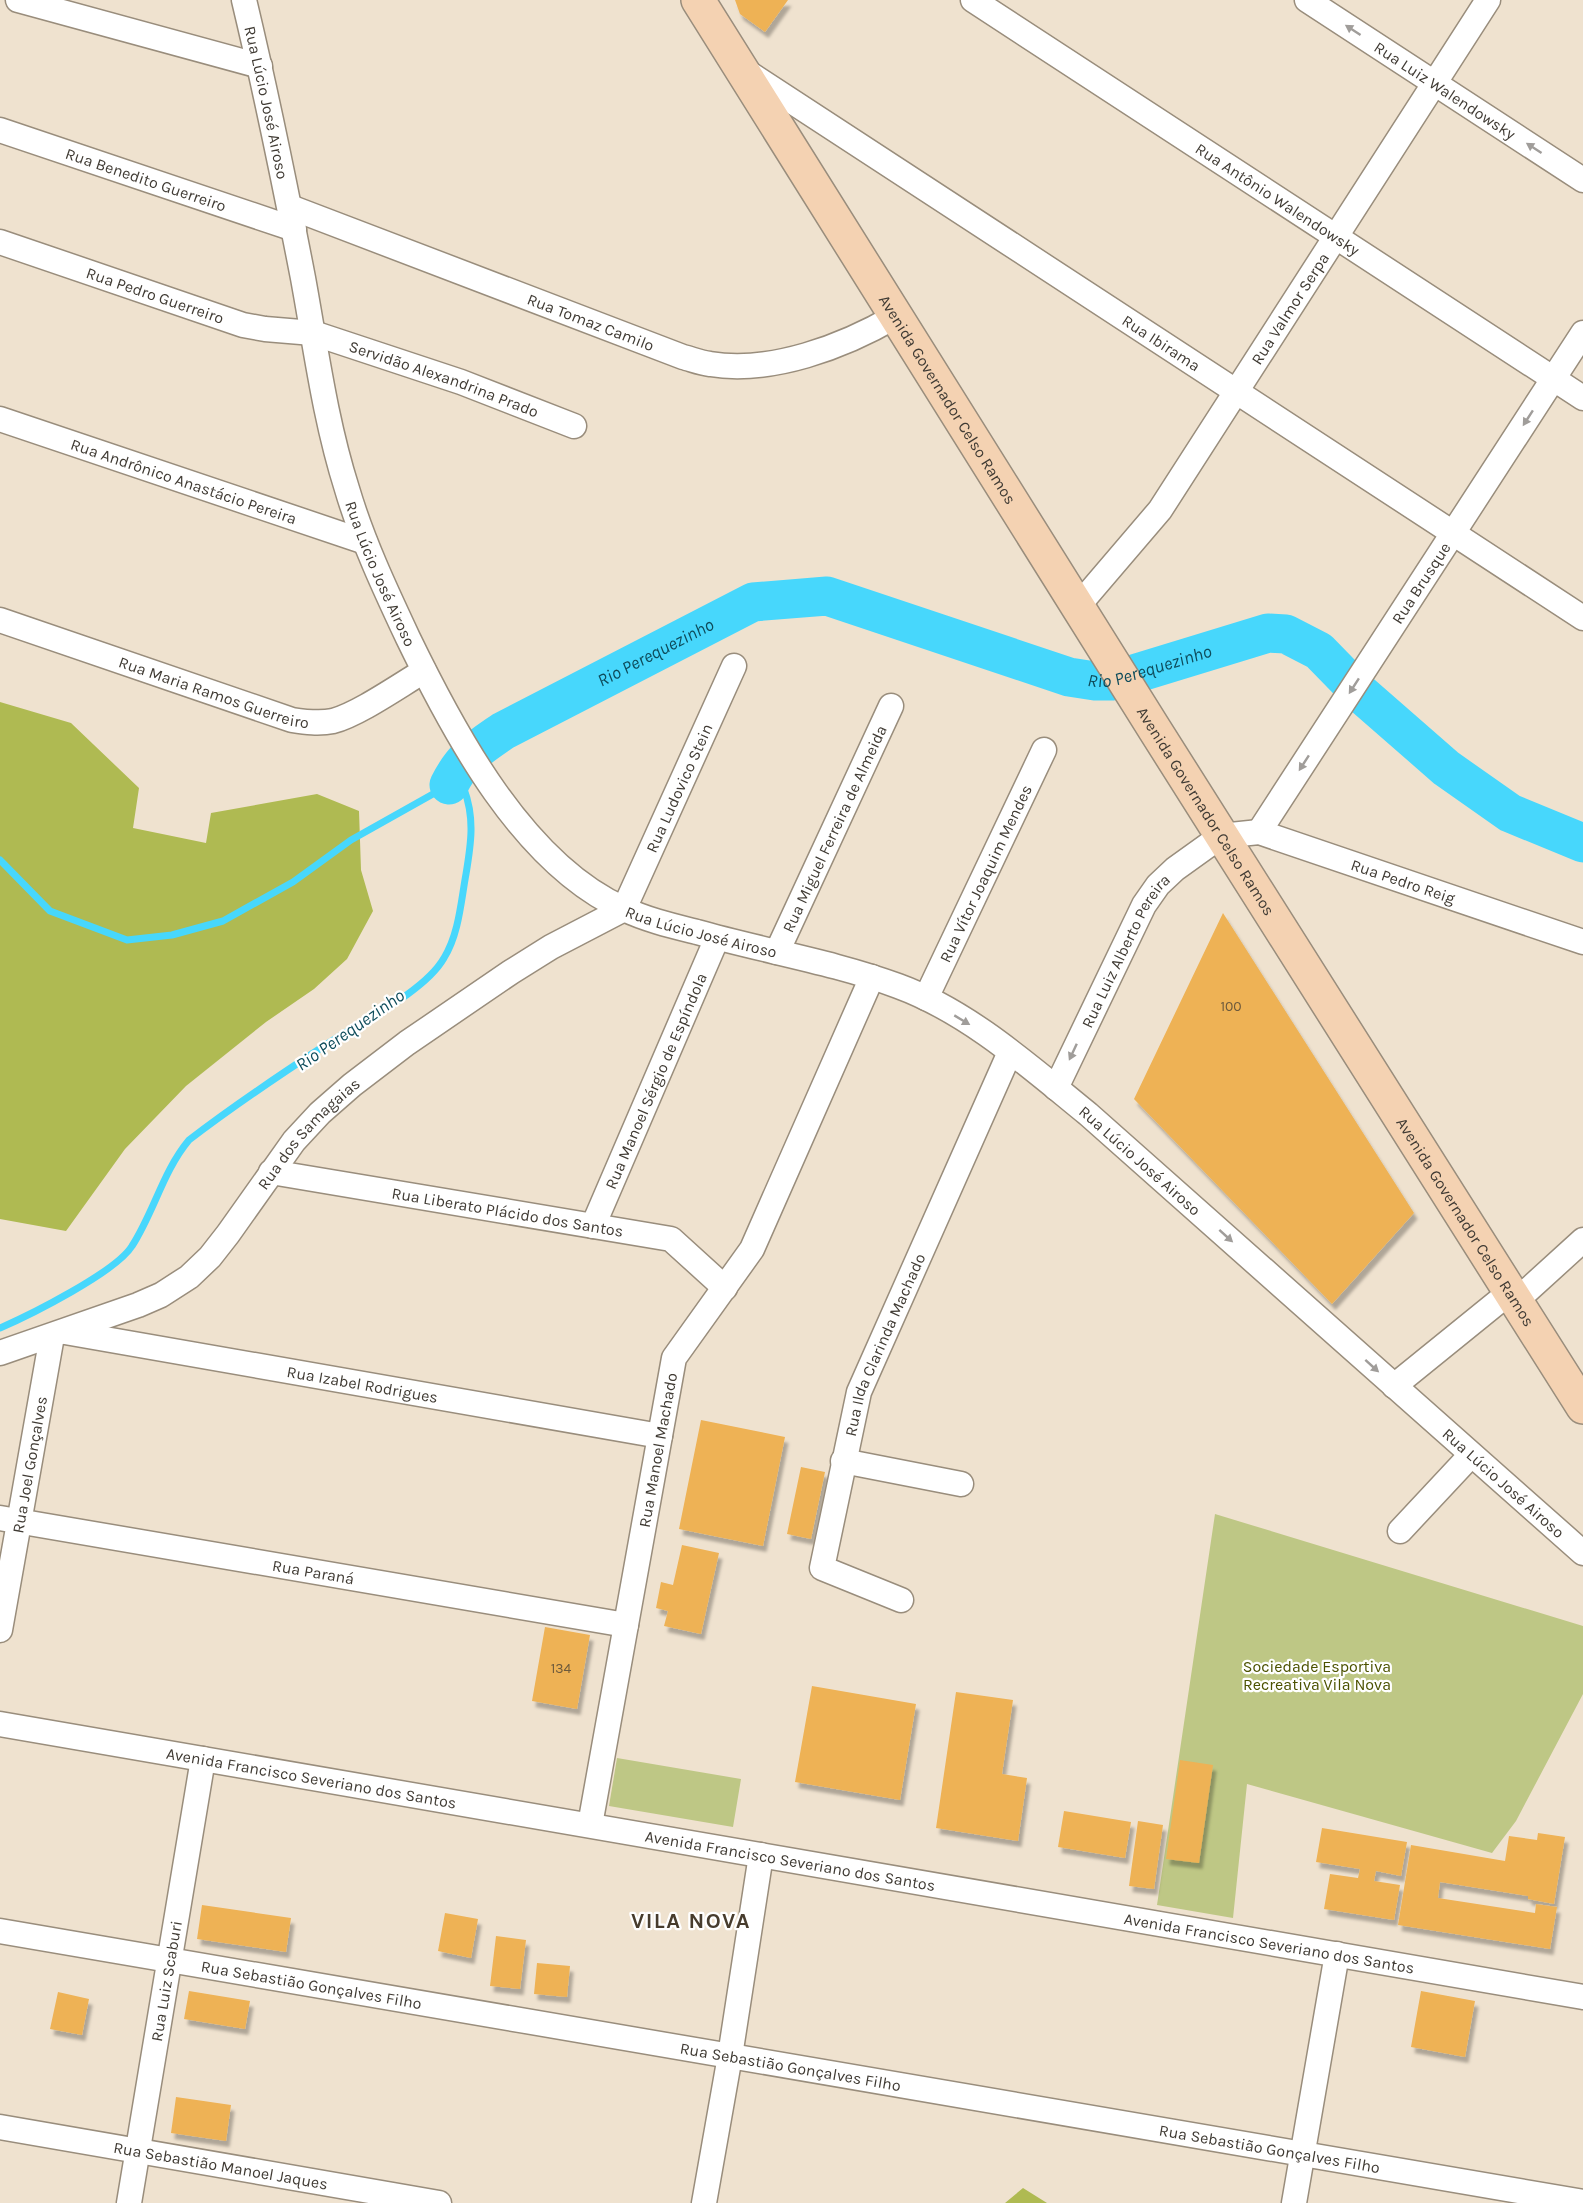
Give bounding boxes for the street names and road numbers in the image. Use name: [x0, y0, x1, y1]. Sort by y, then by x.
street label: Rua Lúcio José Airoso: [240, 24, 292, 181]
street label: Rua Luiz Walendowsky: [1371, 38, 1520, 144]
street label: Rua Antônio Walendowsky: [1192, 139, 1364, 260]
street label: Rua Benedito Guerreiro: [63, 144, 229, 215]
street label: Rua Valmor Serpa: [1247, 249, 1333, 368]
street label: Rua Pedro Guerreiro: [84, 263, 226, 328]
street label: Rua Tomaz Camilo: [524, 289, 657, 355]
street label: Avenida Governador Celso Ramos: [875, 291, 1020, 508]
street label: Rua Ibirama: [1119, 311, 1204, 375]
street label: Servidão Alexandrina Prado: [347, 337, 541, 421]
street label: Rua Andrônico Anastácio Pereira: [68, 435, 299, 528]
street label: Rua Lúcio José Airoso: [341, 499, 420, 650]
street label: Rua Brusque: [1388, 539, 1455, 627]
street label: Rua Maria Ramos Guerreiro: [116, 652, 310, 732]
street label: Avenida Governador Celso Ramos: [1133, 703, 1279, 919]
street label: Rua Ludovico Stein: [642, 721, 717, 856]
street label: Rua Miguel Ferreira de Almeida: [778, 722, 891, 936]
street label: Rua Vítor Joaquim Mendes: [935, 782, 1036, 966]
street label: Rua Pedro Reig: [1348, 855, 1458, 908]
street label: Rua Luiz Alberto Pereira: [1077, 870, 1174, 1031]
street label: Rua Lúcio José Airoso: [622, 902, 779, 962]
street label: Rua Manoel Sérgio de Espíndola: [601, 970, 711, 1192]
street label: Rua dos Samagaias: [254, 1074, 364, 1193]
street label: Rua Lúcio José Airoso: [1075, 1102, 1205, 1220]
street label: Avenida Governador Celso Ramos: [1392, 1114, 1538, 1330]
street label: Rua Liberato Plácido dos Santos: [390, 1183, 625, 1241]
street label: Rua Ilda Clarinda Machado: [841, 1250, 929, 1438]
street label: Rua Izabel Rodrigues: [285, 1362, 439, 1407]
street label: Rua Manoel Machado: [635, 1371, 681, 1529]
street label: Rua Joel Gonçalves: [8, 1395, 51, 1535]
street label: Rua Lúcio José Airoso: [1439, 1424, 1568, 1542]
street label: Rua Paraná: [271, 1556, 356, 1588]
street label: Avenida Francisco Severiano dos Santos: [165, 1744, 458, 1813]
street label: Avenida Francisco Severiano dos Santos: [644, 1826, 937, 1895]
street label: Avenida Francisco Severiano dos Santos: [1123, 1909, 1416, 1978]
street label: Rua Luiz Scaburi: [147, 1919, 186, 2043]
street label: Rua Sebastião Gonçalves Filho: [199, 1957, 423, 2013]
street label: Rua Sebastião Gonçalves Filho: [679, 2039, 902, 2095]
street label: Rua Sebastião Gonçalves Filho: [1158, 2121, 1381, 2177]
street label: Rua Sebastião Manoel Jaques: [112, 2138, 329, 2194]

